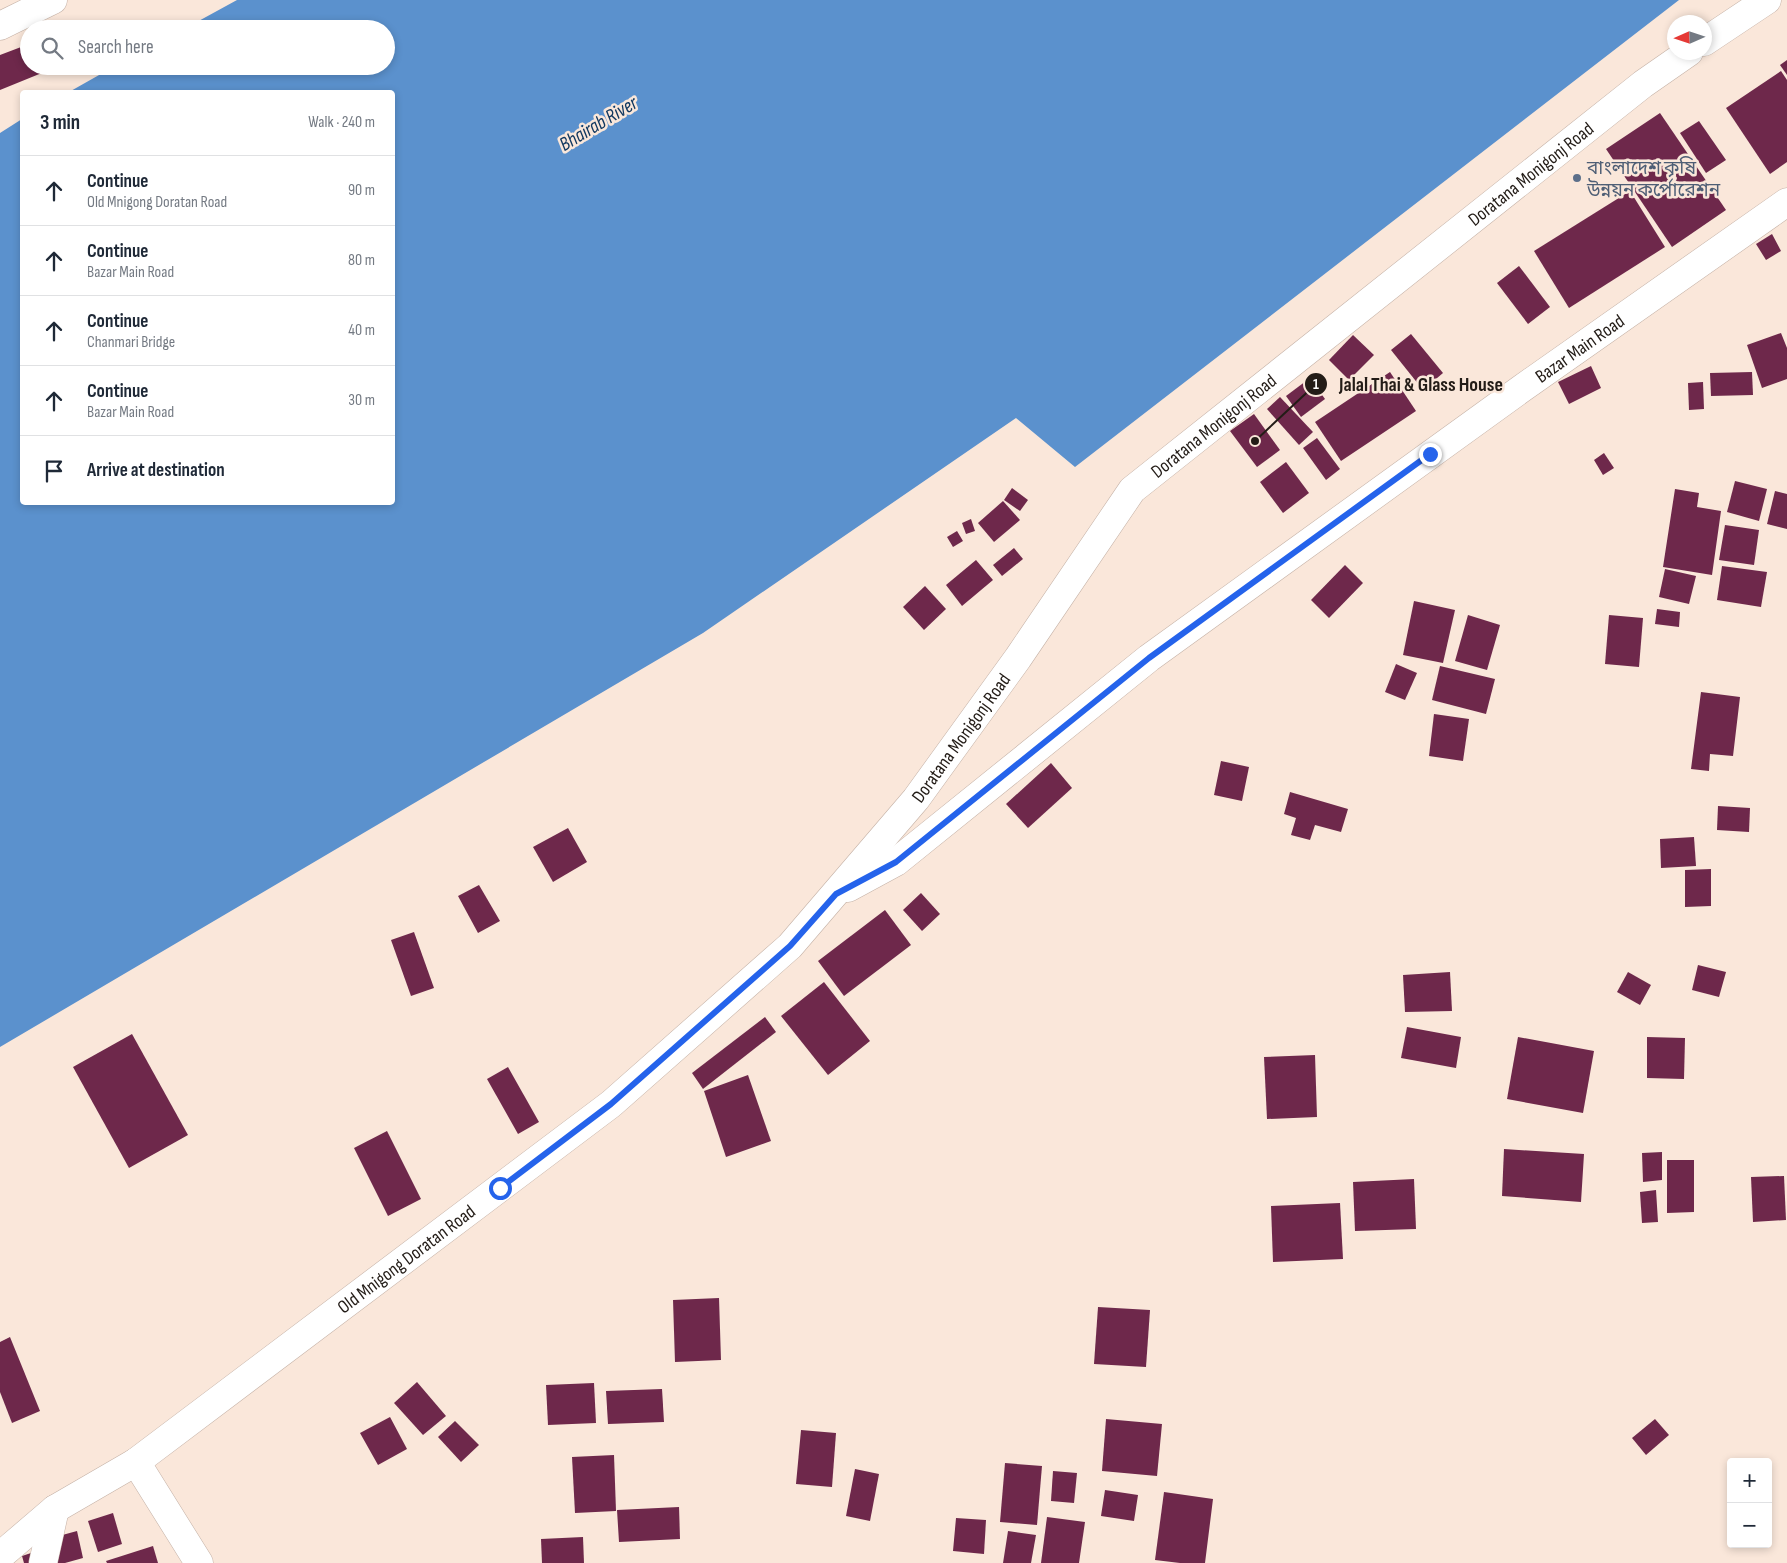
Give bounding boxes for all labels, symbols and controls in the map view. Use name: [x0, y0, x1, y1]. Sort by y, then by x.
north arrow: [1667, 15, 1712, 60]
search box: [20, 20, 395, 75]
icon: search: [38, 34, 66, 62]
text: Search here: [78, 36, 154, 59]
water label: Bhairab River: [555, 90, 643, 157]
text: 3 min: [40, 110, 80, 135]
text: Walk · 240 m: [308, 113, 375, 132]
street label: Doratana Monigonj Road: [1464, 118, 1599, 232]
place label: বাংলাদেশ কৃষি উন্নয়ন কর্পোরেশন: [1586, 156, 1721, 202]
text: Continue: [87, 170, 148, 193]
marker: বাংলাদেশ কৃষি উন্নয়ন কর্পোরেশন: [1571, 172, 1583, 184]
icon: ahead: [40, 177, 68, 205]
text: 90 m: [348, 181, 375, 200]
text: Old Mnigong Doratan Road: [87, 193, 227, 212]
text: Continue: [87, 240, 148, 263]
icon: ahead: [40, 247, 68, 275]
text: 80 m: [348, 251, 375, 270]
text: Bazar Main Road: [87, 263, 174, 282]
text: Continue: [87, 310, 148, 333]
street label: Bazar Main Road: [1531, 310, 1629, 388]
icon: ahead: [40, 317, 68, 345]
text: 40 m: [348, 321, 375, 340]
text: Chanmari Bridge: [87, 333, 175, 352]
callout: Jalal Thai & Glass House: [1304, 367, 1513, 402]
street label: Doratana Monigonj Road: [1147, 370, 1282, 483]
text: Jalal Thai & Glass House: [1338, 373, 1503, 397]
text: 1: [1313, 375, 1319, 394]
text: Continue: [87, 380, 148, 403]
icon: ahead: [40, 387, 68, 415]
text: 30 m: [348, 391, 375, 410]
text: Bazar Main Road: [87, 403, 174, 422]
route end: [1419, 443, 1442, 466]
icon: arrive: [40, 457, 68, 485]
text: Arrive at destination: [87, 459, 225, 482]
street label: Doratana Monigonj Road: [907, 669, 1016, 807]
route start: [489, 1177, 512, 1200]
street label: Old Mnigong Doratan Road: [333, 1200, 480, 1319]
map controls: [1727, 1458, 1772, 1548]
button: +: [1727, 1458, 1772, 1503]
button: −: [1727, 1503, 1772, 1548]

